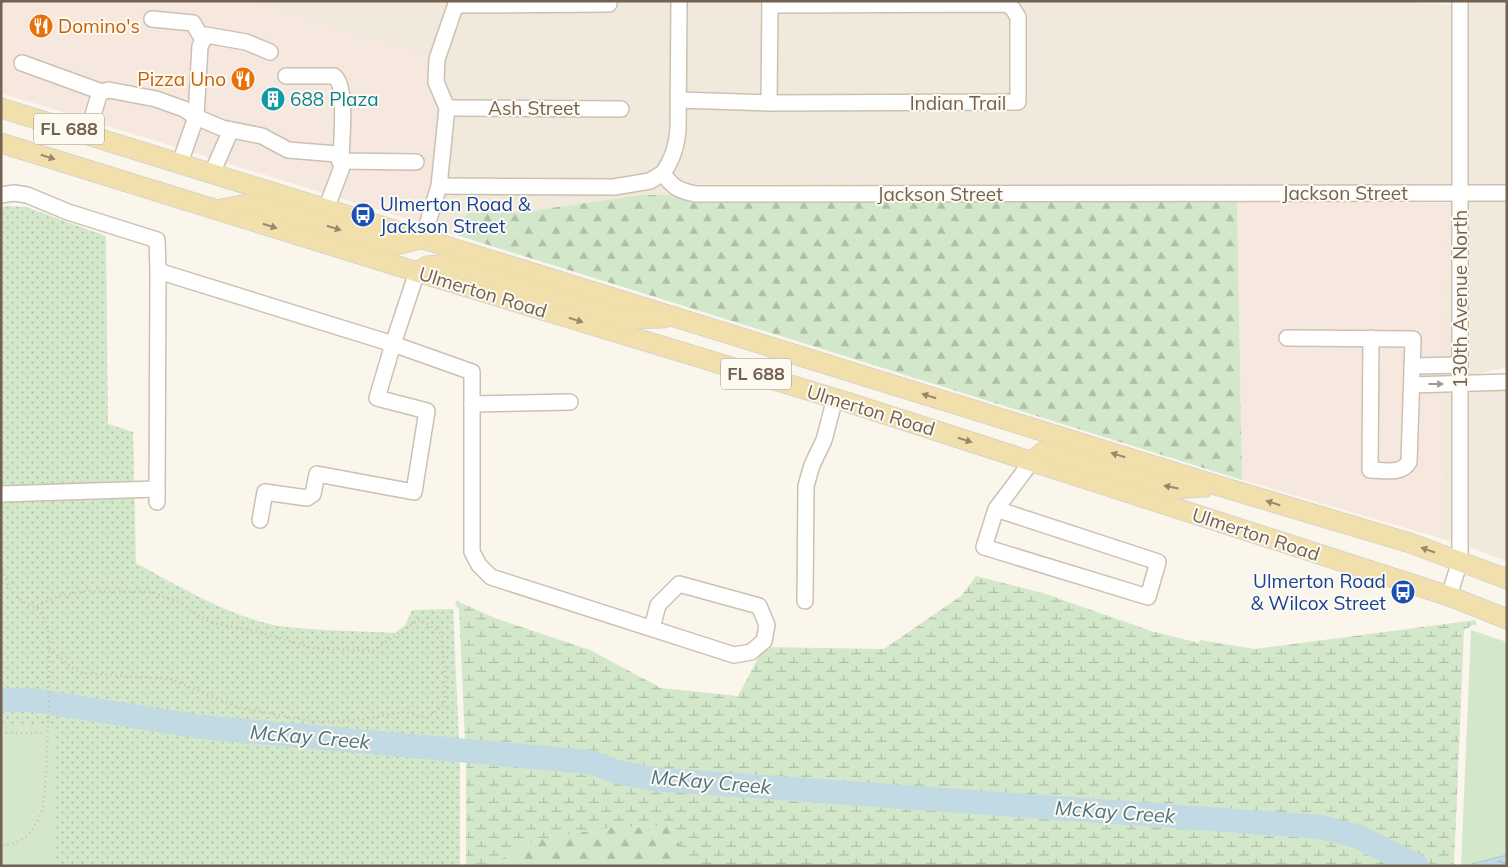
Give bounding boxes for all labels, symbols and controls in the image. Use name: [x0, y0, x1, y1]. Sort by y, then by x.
restaurant icon: Domino's: [28, 13, 54, 39]
place label: Domino's: [58, 14, 140, 38]
restaurant icon: Pizza Uno: [230, 66, 256, 92]
place label: Pizza Uno: [137, 67, 226, 91]
building icon: 688 Plaza: [260, 86, 286, 112]
place label: 688 Plaza: [290, 87, 379, 111]
street label: Indian Trail: [910, 91, 1006, 115]
street label: Ash Street: [488, 96, 580, 120]
road number: FL 688: [34, 114, 104, 144]
one-way arrow: [40, 154, 55, 162]
street label: Jackson Street: [1282, 181, 1408, 205]
street label: Jackson Street: [877, 182, 1003, 206]
place label: Ulmerton Road & Jackson Street: [380, 192, 532, 238]
bus stop icon: Ulmerton Road & Jackson Street: [350, 202, 376, 228]
street label: 130th Avenue North: [1448, 210, 1472, 388]
one-way arrow: [263, 222, 278, 230]
one-way arrow: [327, 224, 342, 232]
street label: Ulmerton Road: [416, 261, 550, 323]
one-way arrow: [568, 317, 583, 325]
road number: FL 688: [721, 358, 791, 389]
street label: Ulmerton Road: [804, 379, 938, 441]
one-way arrow: [1428, 380, 1444, 388]
one-way arrow: [921, 391, 936, 399]
one-way arrow: [958, 437, 973, 444]
one-way arrow: [1110, 450, 1125, 458]
one-way arrow: [1162, 482, 1178, 490]
one-way arrow: [1265, 498, 1280, 506]
street label: Ulmerton Road: [1189, 502, 1323, 566]
one-way arrow: [1420, 546, 1435, 554]
place label: Ulmerton Road & Wilcox Street: [1251, 569, 1386, 615]
bus stop icon: Ulmerton Road & Wilcox Street: [1390, 579, 1416, 605]
water label: McKay Creek: [249, 719, 372, 754]
water label: McKay Creek: [650, 764, 773, 799]
water label: McKay Creek: [1054, 795, 1177, 828]

